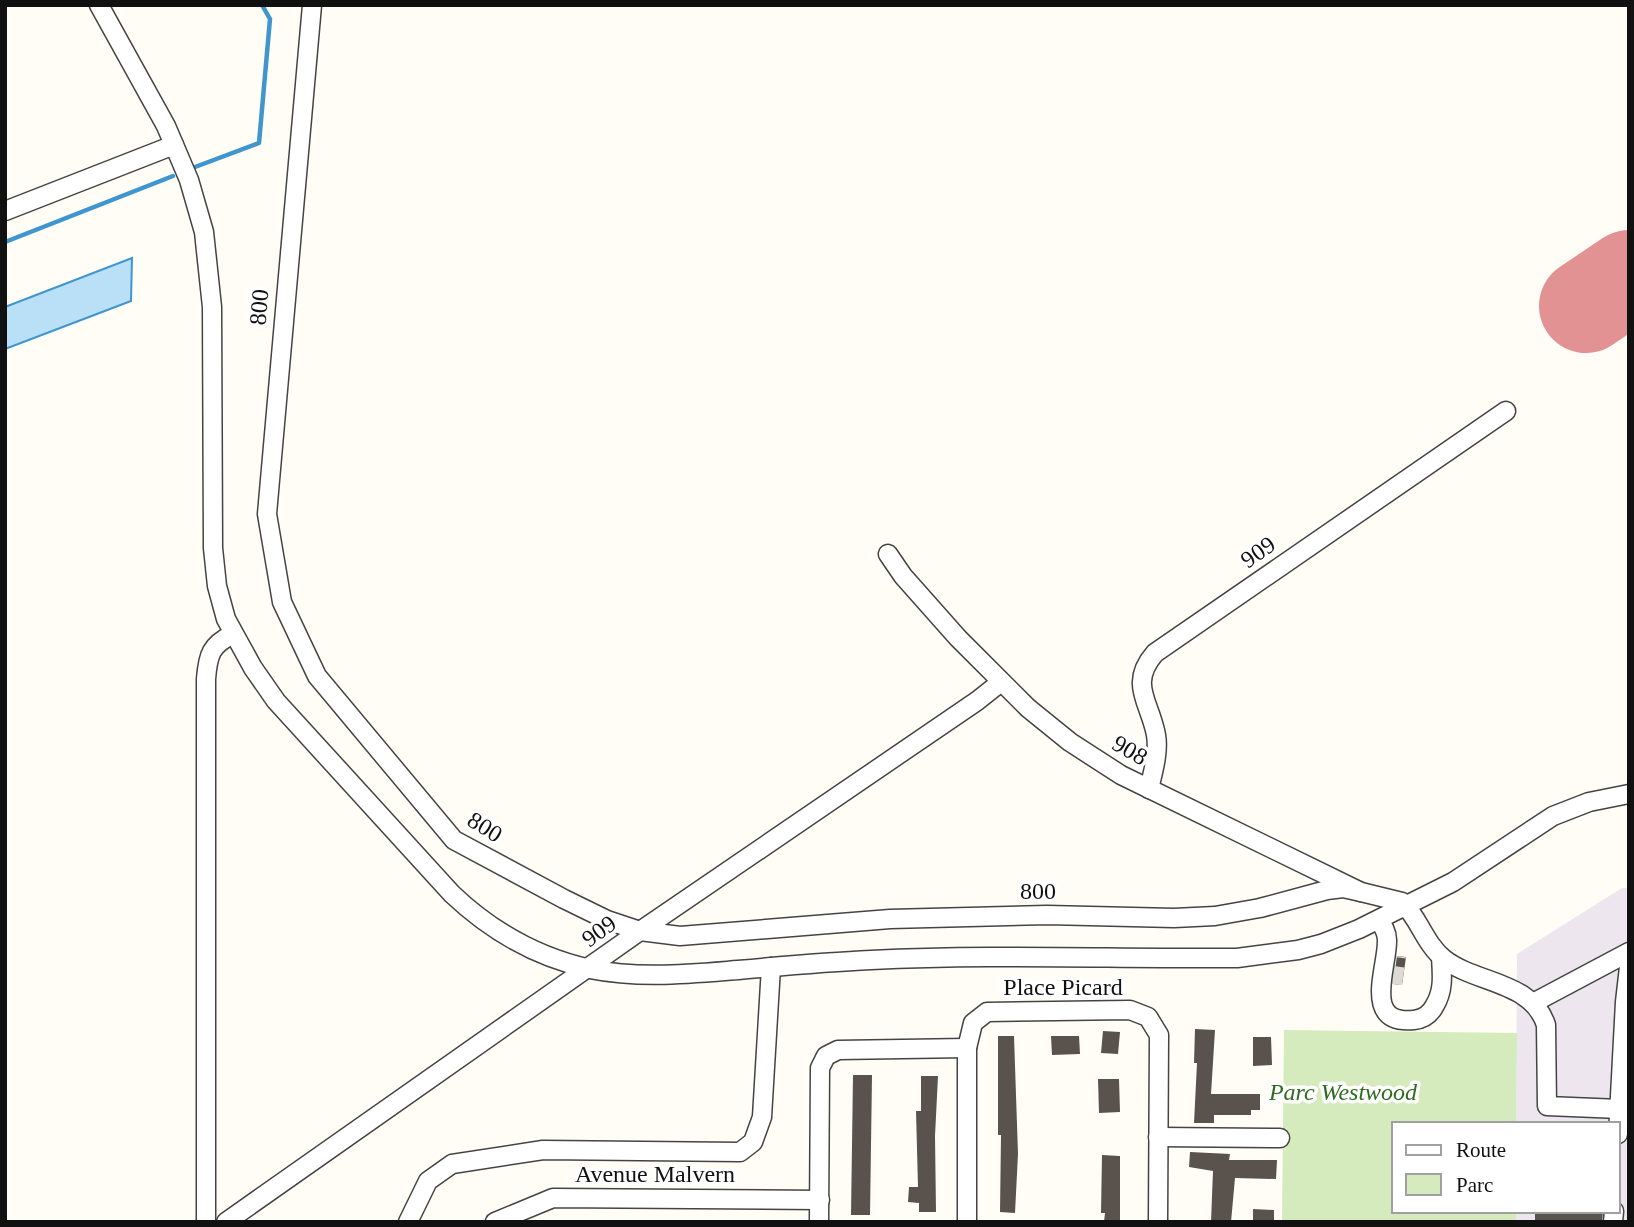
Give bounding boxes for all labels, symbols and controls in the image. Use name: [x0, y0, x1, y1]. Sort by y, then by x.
street label: 800: [244, 288, 274, 326]
street label: 909: [1236, 531, 1280, 573]
street label: 908: [1108, 730, 1152, 770]
street label: 800: [463, 806, 507, 848]
street label: 800: [1020, 878, 1056, 904]
street label: 909: [577, 910, 621, 952]
street label: Place Picard: [1003, 974, 1123, 1000]
park label: Parc Westwood: [1268, 1079, 1418, 1105]
legend: [1392, 1122, 1620, 1213]
text: Route: [1456, 1138, 1506, 1162]
street label: Avenue Malvern: [575, 1161, 735, 1187]
text: Parc: [1456, 1173, 1493, 1197]

